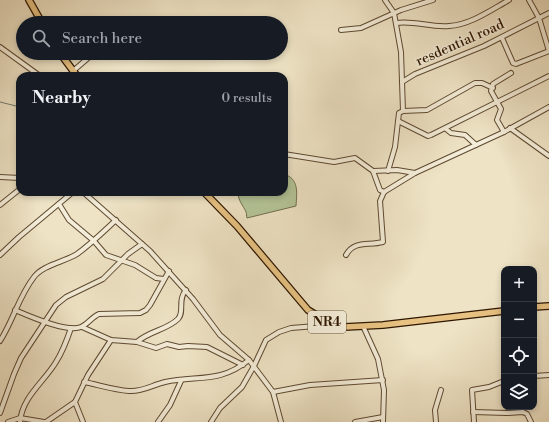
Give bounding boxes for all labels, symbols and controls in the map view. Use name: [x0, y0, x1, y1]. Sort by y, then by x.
street label: resdential road: [413, 15, 507, 71]
search box: [16, 16, 288, 60]
icon: search: [30, 27, 52, 49]
text: Search here: [62, 29, 142, 48]
text: Nearby: [32, 87, 91, 109]
text: 0 results: [221, 90, 272, 106]
map controls: [501, 266, 537, 410]
button: +: [501, 266, 537, 302]
button: −: [501, 302, 537, 338]
road number: NR4: [308, 311, 346, 333]
button: locate: [501, 338, 537, 374]
button: layers: [501, 374, 537, 410]

